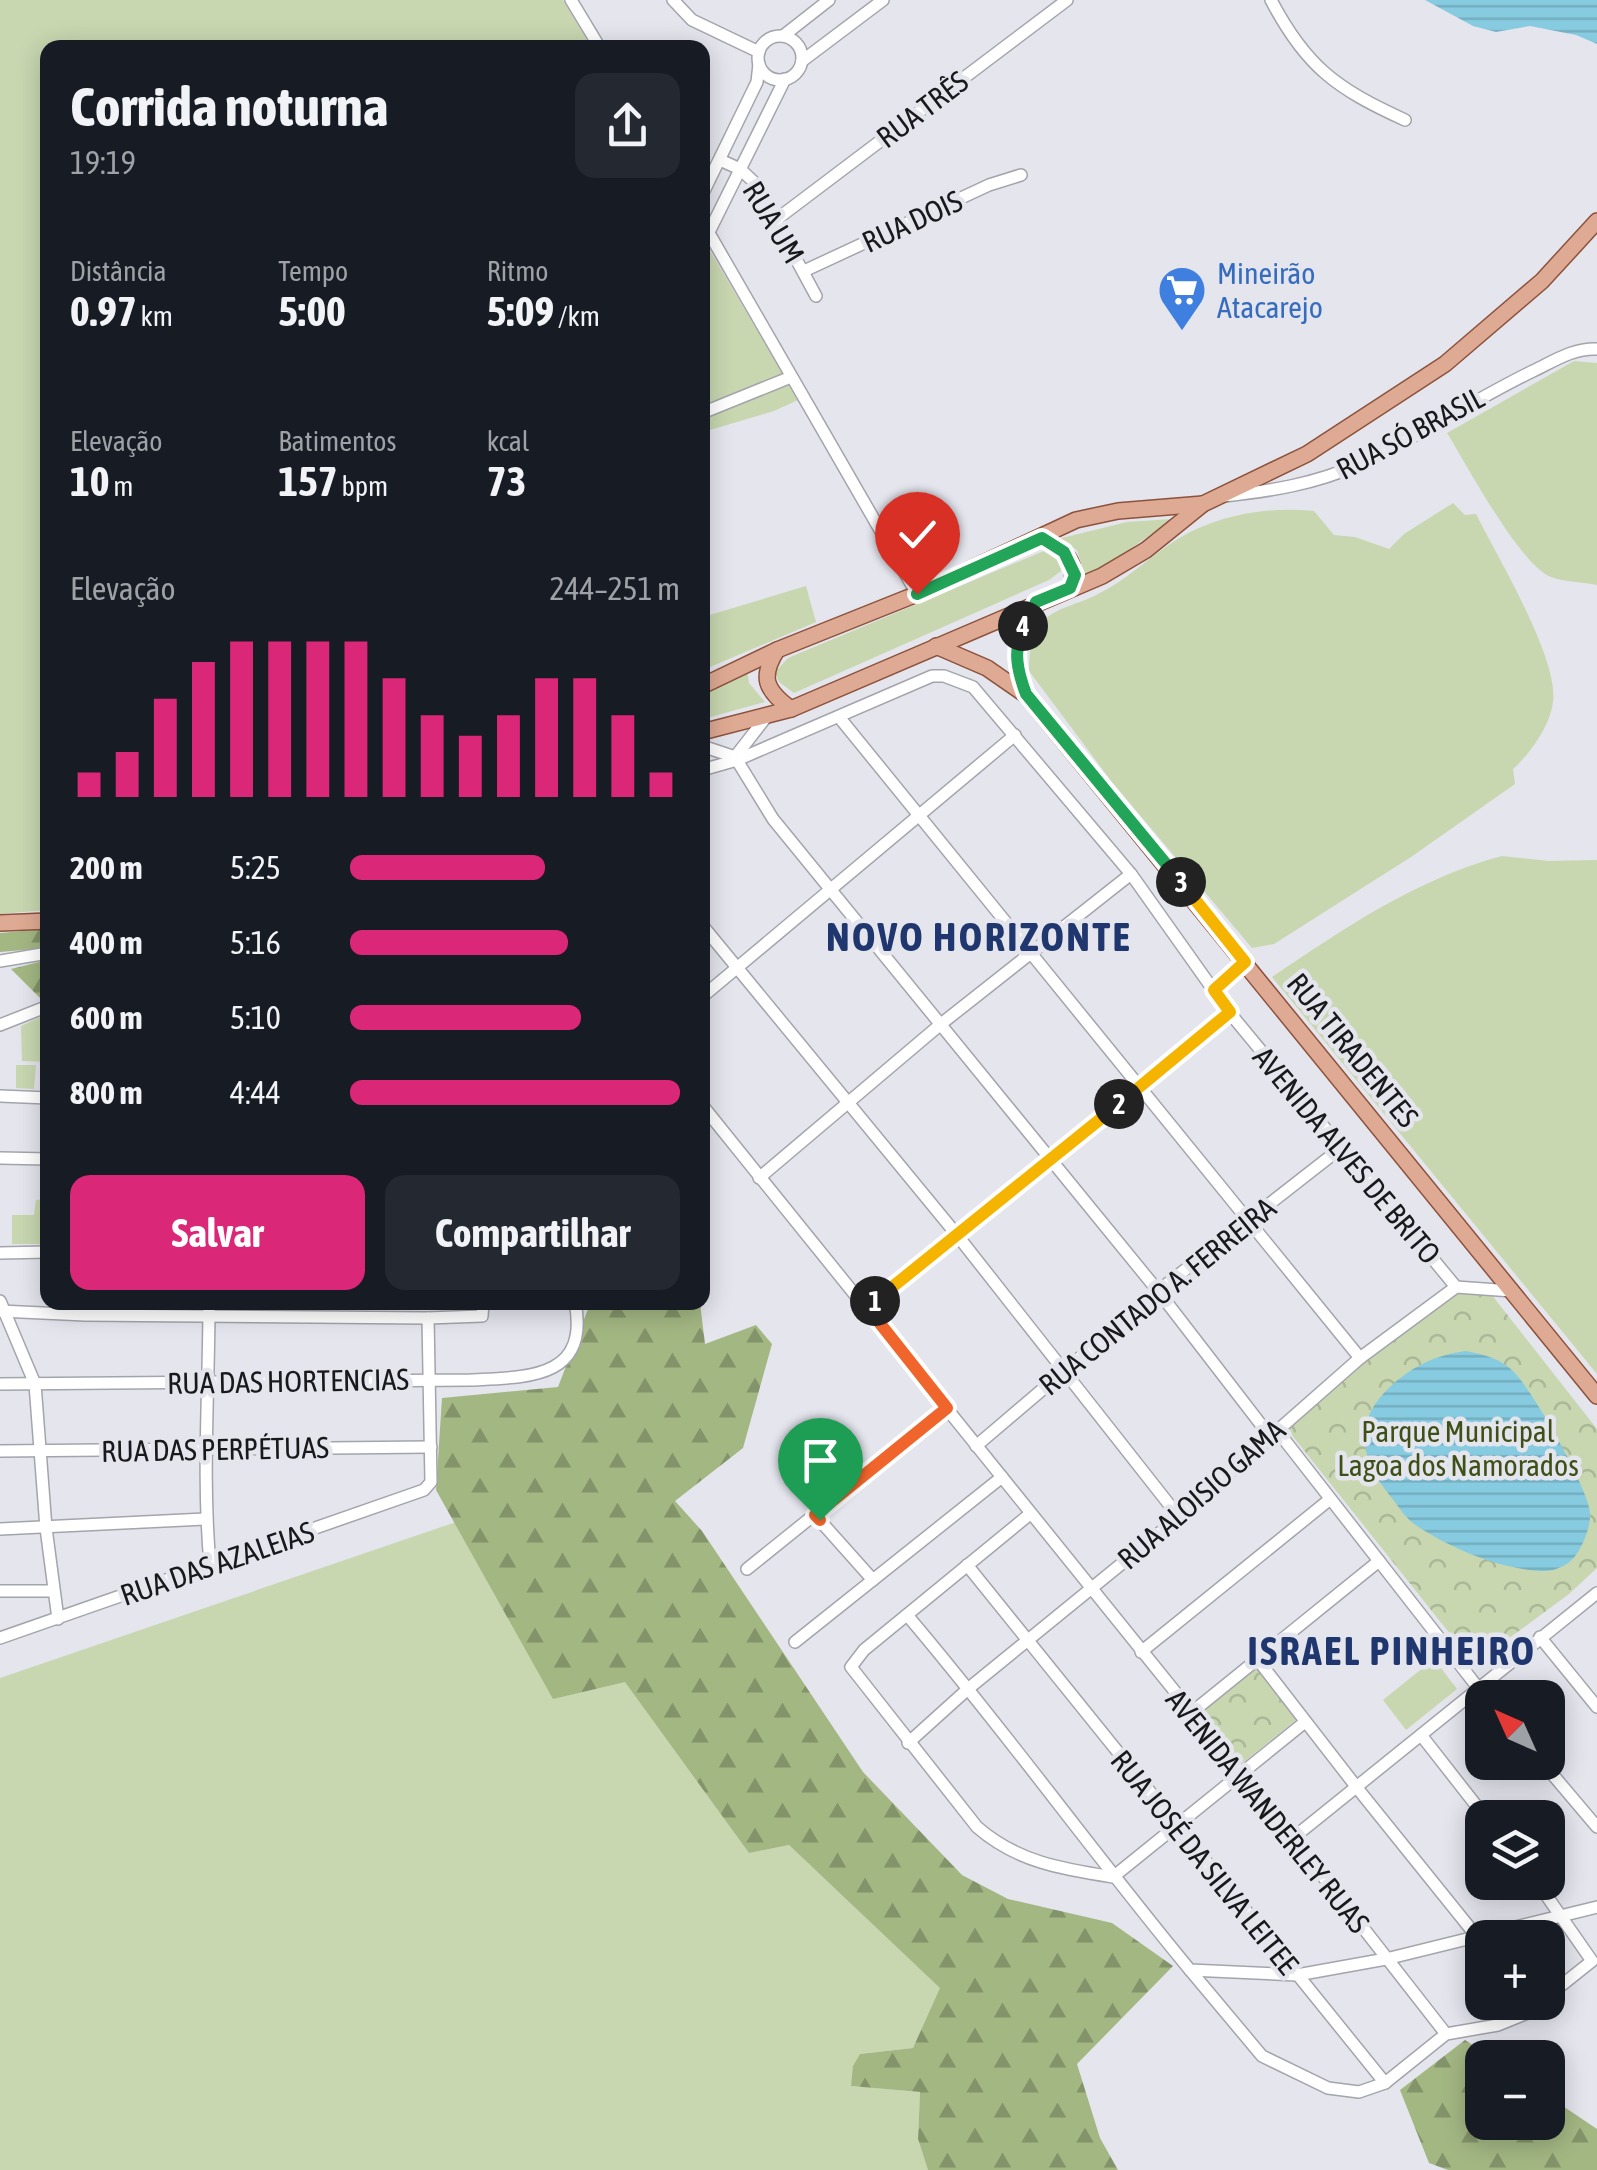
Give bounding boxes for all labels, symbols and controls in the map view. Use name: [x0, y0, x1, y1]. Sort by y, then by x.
street label: RUA TRÊS: [870, 64, 974, 154]
button: share: [575, 73, 680, 178]
text: Corrida noturna: [70, 75, 388, 138]
text: 19:19: [70, 144, 136, 181]
street label: RUA UM: [736, 175, 812, 269]
street label: RUA DOIS: [857, 183, 967, 259]
text: Distância: [70, 255, 167, 287]
text: Tempo: [278, 255, 348, 287]
text: Ritmo: [487, 255, 548, 287]
place label: Mineirão Atacarejo: [1217, 256, 1323, 324]
supermarket icon: Mineirão Atacarejo: [1156, 264, 1208, 332]
text: 0.97: [70, 287, 137, 335]
text: 5:00: [278, 287, 346, 335]
text: 5:09: [487, 287, 554, 335]
text: km: [137, 300, 173, 332]
text: /km: [554, 300, 600, 332]
street label: RUA SÓ BRASIL: [1331, 380, 1490, 486]
text: Elevação: [70, 425, 162, 457]
text: Batimentos: [278, 425, 396, 457]
text: kcal: [487, 425, 529, 457]
text: 10: [70, 457, 109, 505]
text: 157: [278, 457, 338, 505]
text: 73: [487, 457, 526, 505]
text: m: [109, 470, 133, 502]
text: bpm: [338, 470, 388, 502]
pin: [875, 492, 960, 595]
icon: check: [890, 507, 945, 562]
text: Elevação: [70, 570, 176, 607]
text: 244–251 m: [550, 570, 680, 607]
pin: 4: [998, 601, 1048, 651]
text: 4: [1016, 610, 1030, 642]
text: 200 m: [70, 849, 143, 886]
text: 5:25: [230, 849, 281, 886]
pin: 3: [1156, 857, 1206, 907]
text: 3: [1174, 866, 1188, 898]
district label: NOVO HORIZONTE: [826, 914, 1132, 959]
text: 400 m: [70, 924, 143, 961]
text: 5:16: [230, 924, 281, 961]
street label: RUA TIRADENTES: [1281, 966, 1425, 1134]
text: 600 m: [70, 999, 143, 1036]
text: 5:10: [230, 999, 281, 1036]
street label: AVENIDA ALVES DE BRITO: [1247, 1040, 1447, 1270]
text: 800 m: [70, 1074, 143, 1111]
text: 4:44: [230, 1074, 281, 1111]
pin: 2: [1094, 1079, 1144, 1129]
text: 2: [1112, 1088, 1126, 1120]
button: Salvar: [70, 1175, 365, 1290]
button: Compartilhar: [385, 1175, 680, 1290]
street label: RUA CONTADO A. FERREIRA: [1032, 1190, 1282, 1402]
pin: 1: [850, 1276, 900, 1326]
text: 1: [868, 1285, 882, 1317]
street label: RUA DAS HORTENCIAS: [167, 1362, 409, 1400]
street label: RUA ALOISIO GAMA: [1111, 1412, 1291, 1576]
park label: Parque Municipal Lagoa dos Namorados: [1337, 1414, 1579, 1482]
pin: [778, 1418, 863, 1521]
street label: RUA DAS PERPÉTUAS: [101, 1430, 329, 1468]
icon: arrive: [793, 1433, 848, 1488]
street label: RUA DAS AZALEIAS: [116, 1514, 318, 1612]
district label: ISRAEL PINHEIRO: [1248, 1628, 1536, 1673]
north arrow: [1465, 1680, 1565, 1780]
map controls: [1465, 1680, 1565, 2140]
street label: AVENIDA WANDERLEY RUAS: [1160, 1683, 1376, 1939]
street label: RUA JOSÉ DA SILVA LEITEE: [1104, 1743, 1306, 1981]
button: layers: [1465, 1800, 1565, 1900]
button: +: [1465, 1920, 1565, 2020]
button: −: [1465, 2040, 1565, 2140]

